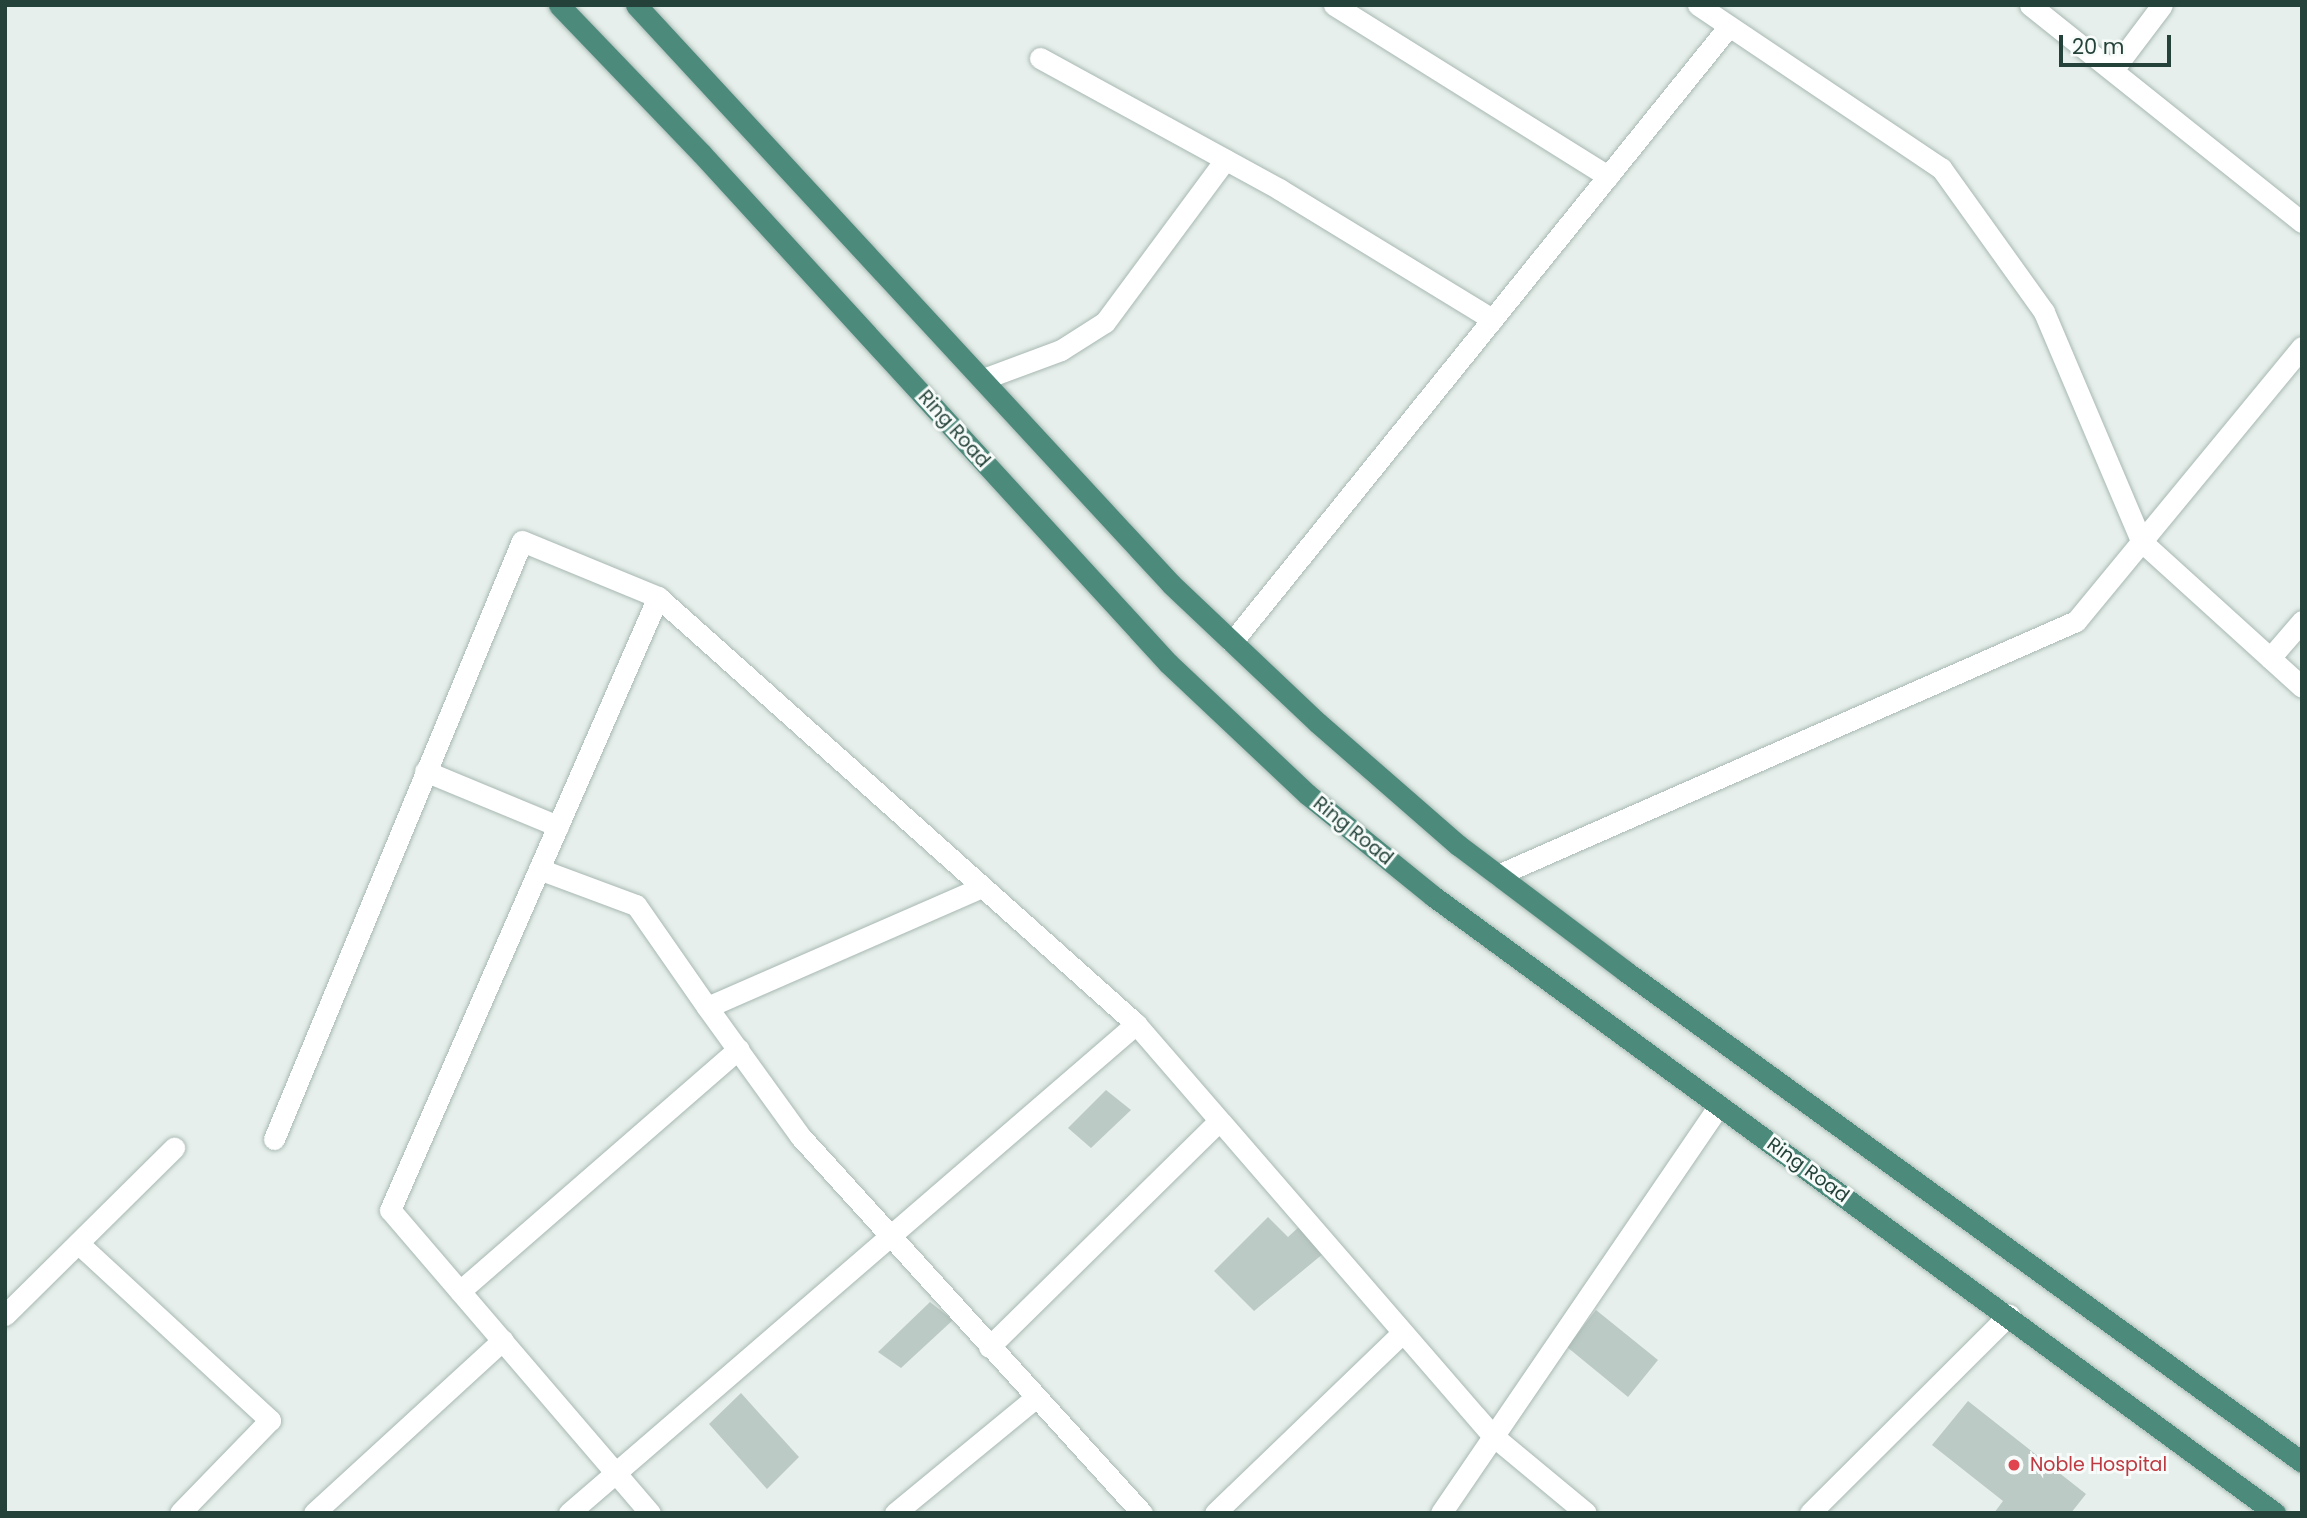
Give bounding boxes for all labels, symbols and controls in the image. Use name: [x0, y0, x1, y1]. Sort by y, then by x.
scale bar: [2062, 21, 2174, 65]
text: 20 m: [2072, 32, 2125, 61]
street label: Ring Road: [914, 386, 994, 472]
street label: Ring Road: [1309, 792, 1397, 870]
street label: Ring Road: [1763, 1133, 1853, 1207]
place label: Noble Hospital: [2030, 1454, 2167, 1476]
marker: Noble Hospital: [2004, 1455, 2024, 1475]

